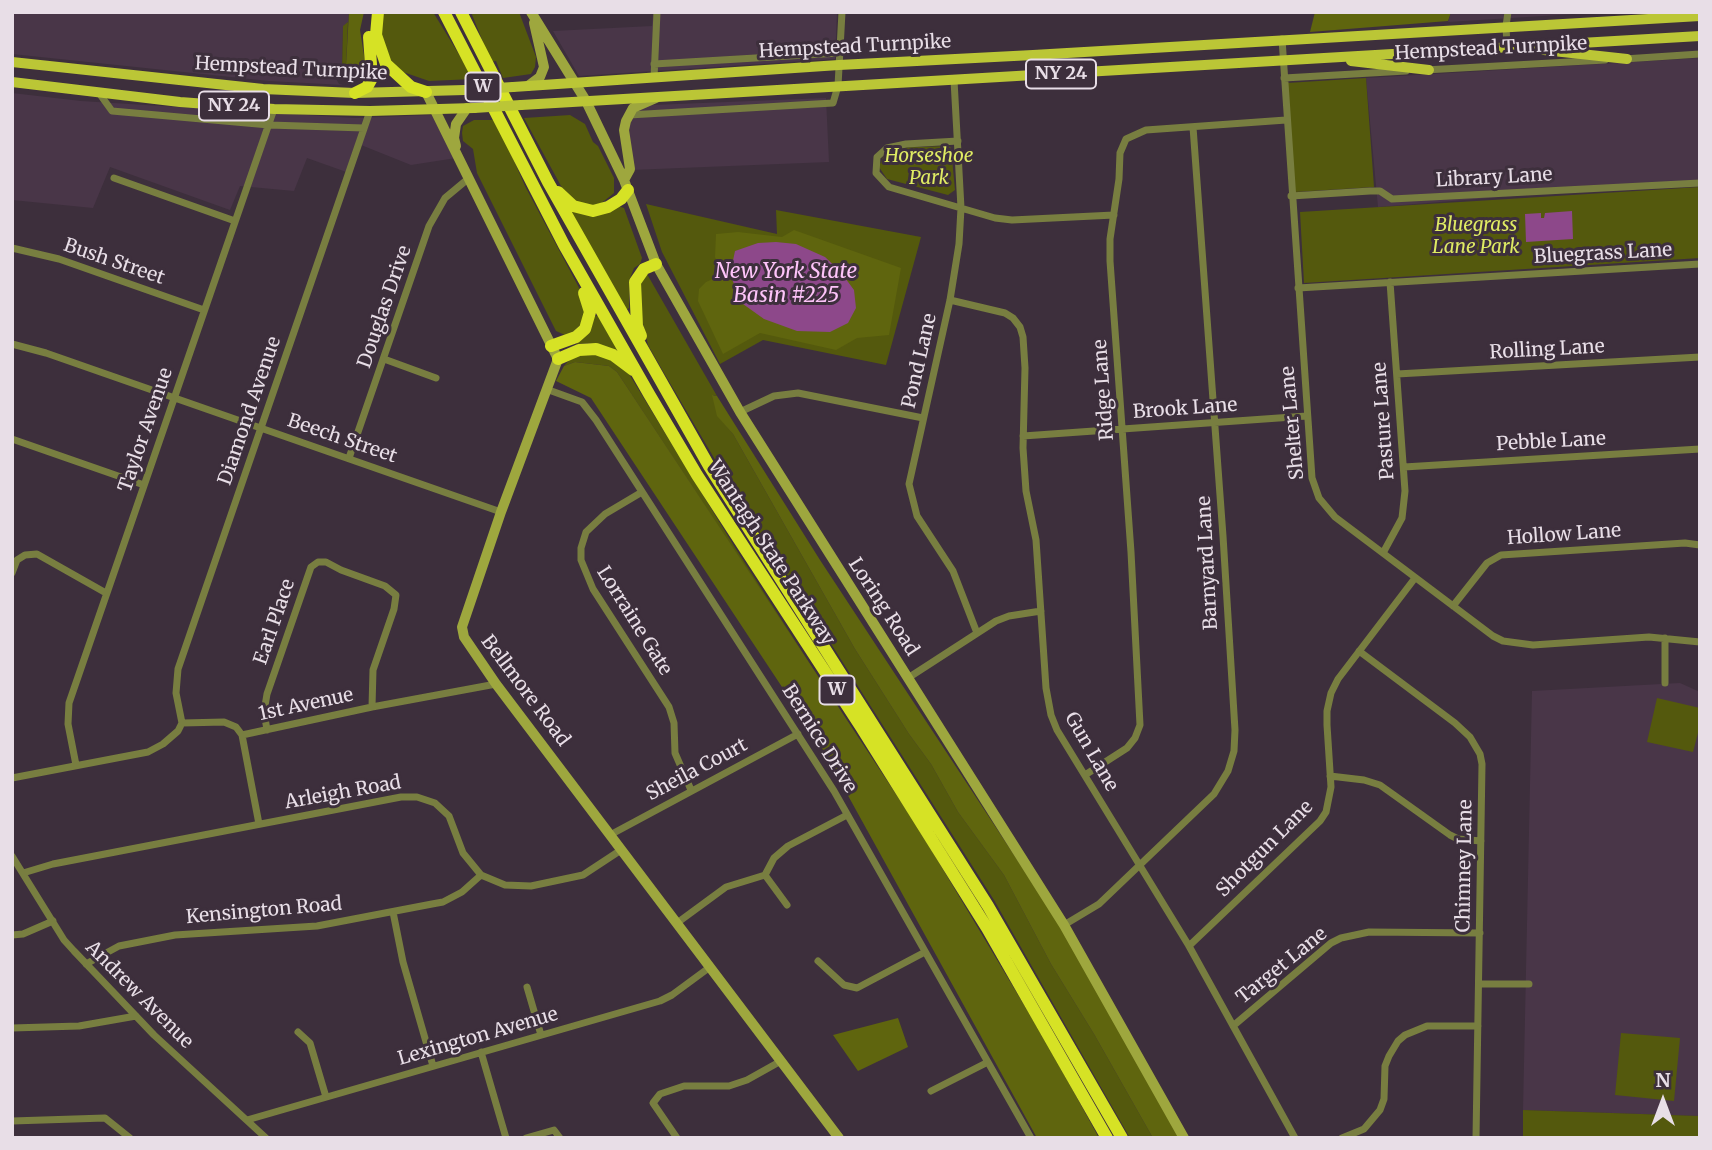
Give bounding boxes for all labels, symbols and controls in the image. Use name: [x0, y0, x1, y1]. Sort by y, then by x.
street label: Hempstead Turnpike: [758, 31, 952, 63]
street label: Hempstead Turnpike: [1394, 33, 1588, 65]
street label: Hempstead Turnpike: [194, 53, 388, 85]
road number: NY 24: [1026, 60, 1096, 88]
road number: W: [466, 72, 500, 102]
road number: NY 24: [199, 92, 269, 120]
park label: Horseshoe Park: [884, 146, 974, 190]
street label: Library Lane: [1435, 164, 1553, 192]
park label: Bluegrass Lane Park: [1432, 215, 1520, 259]
street label: Bush Street: [61, 234, 167, 290]
street label: Bluegrass Lane: [1533, 239, 1673, 269]
street label: Douglas Drive: [353, 243, 417, 371]
water label: New York State Basin #225: [715, 259, 857, 309]
street label: Pond Lane: [898, 311, 942, 411]
street label: Diamond Avenue: [214, 334, 286, 488]
street label: Rolling Lane: [1489, 336, 1605, 364]
street label: Ridge Lane: [1089, 339, 1119, 441]
street label: Pasture Lane: [1369, 361, 1399, 481]
street label: Taylor Avenue: [114, 365, 178, 495]
street label: Shelter Lane: [1277, 365, 1309, 481]
street label: Brook Lane: [1132, 394, 1238, 424]
street label: Beech Street: [284, 410, 400, 468]
street label: Pebble Lane: [1496, 428, 1606, 456]
street label: Wantagh State Parkway: [703, 456, 839, 650]
street label: Barnyard Lane: [1193, 495, 1223, 631]
street label: Hollow Lane: [1506, 520, 1622, 550]
street label: Loring Road: [843, 554, 923, 660]
street label: Lorraine Gate: [591, 562, 677, 680]
street label: Earl Place: [250, 576, 300, 668]
street label: Bellmore Road: [476, 631, 574, 751]
road number: W: [820, 676, 854, 704]
street label: Bernice Drive: [777, 681, 861, 797]
street label: 1st Avenue: [256, 684, 356, 726]
street label: Gun Lane: [1059, 708, 1123, 796]
street label: Sheila Court: [643, 734, 751, 806]
street label: Arleigh Road: [283, 772, 403, 814]
street label: Shotgun Lane: [1212, 796, 1318, 902]
street label: Chimney Lane: [1452, 799, 1478, 933]
street label: Kensington Road: [185, 893, 343, 929]
street label: Target Lane: [1232, 923, 1332, 1009]
street label: Andrew Avenue: [80, 936, 198, 1054]
street label: Lexington Avenue: [395, 1003, 561, 1071]
north arrow: [1628, 1066, 1698, 1136]
text: N: [1655, 1068, 1671, 1092]

